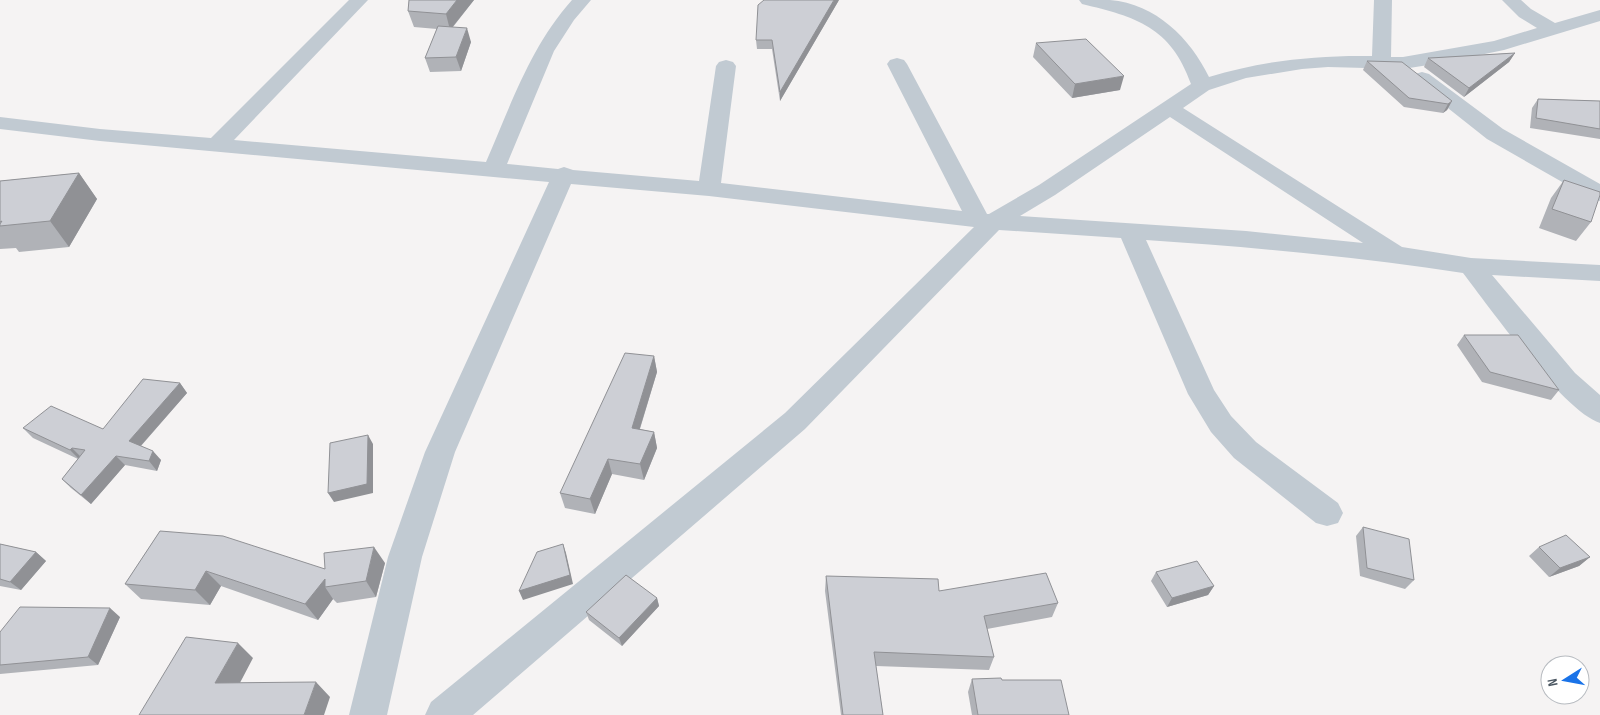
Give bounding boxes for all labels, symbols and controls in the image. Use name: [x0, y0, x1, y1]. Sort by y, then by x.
north arrow: [1540, 655, 1590, 705]
text: N: [1544, 677, 1562, 688]

